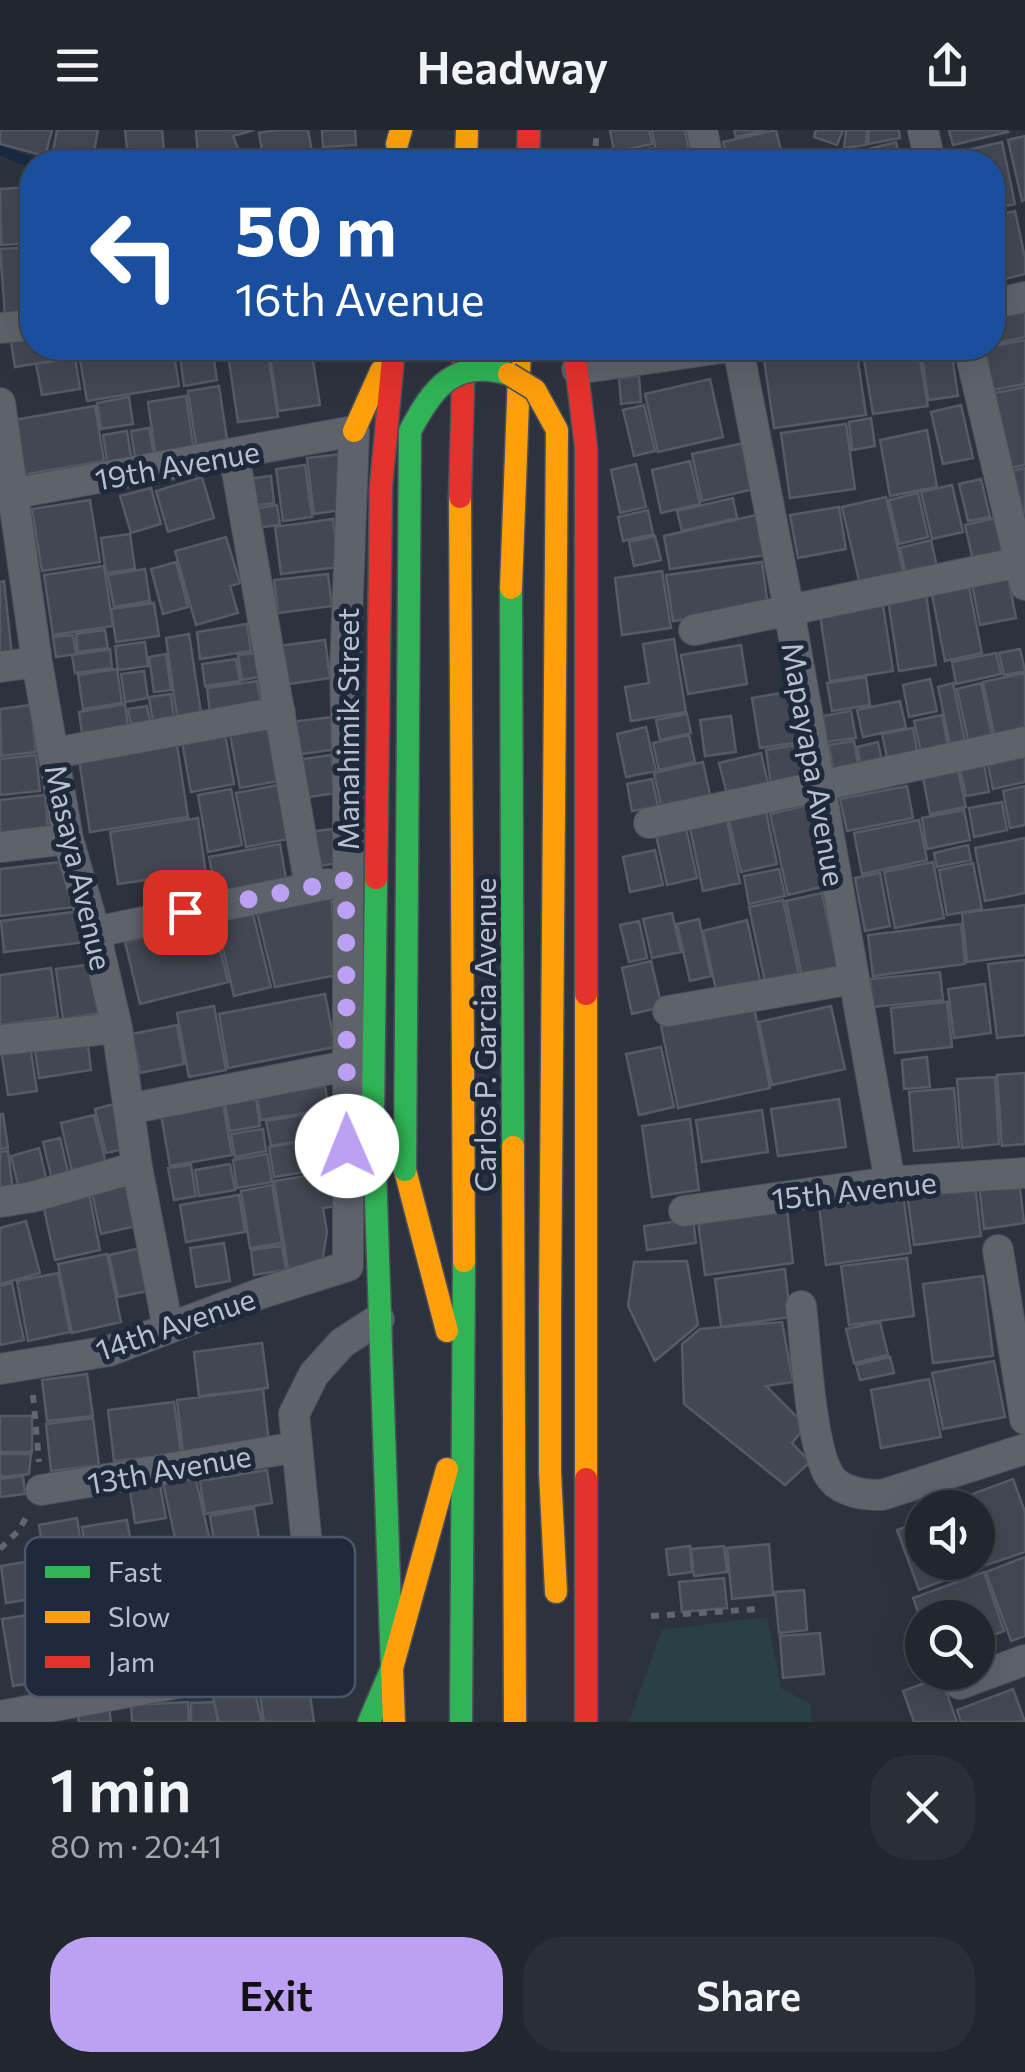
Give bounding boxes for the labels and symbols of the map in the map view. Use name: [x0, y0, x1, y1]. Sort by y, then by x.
street label: 19th Avenue: [92, 431, 262, 497]
street label: Manahimik Street: [328, 608, 365, 850]
street label: Mapayapa Avenue: [775, 639, 855, 889]
street label: Masaya Avenue: [38, 761, 122, 973]
pin: [143, 870, 228, 955]
street label: Carlos P. Garcia Avenue: [465, 878, 502, 1192]
position arrow: [295, 1094, 399, 1198]
street label: 15th Avenue: [770, 1162, 938, 1216]
street label: 14th Avenue: [90, 1278, 260, 1368]
street label: 13th Avenue: [84, 1435, 254, 1501]
legend: [25, 1537, 355, 1697]
text: Fast: [108, 1554, 162, 1588]
text: Slow: [108, 1599, 170, 1633]
text: Jam: [108, 1644, 155, 1678]

